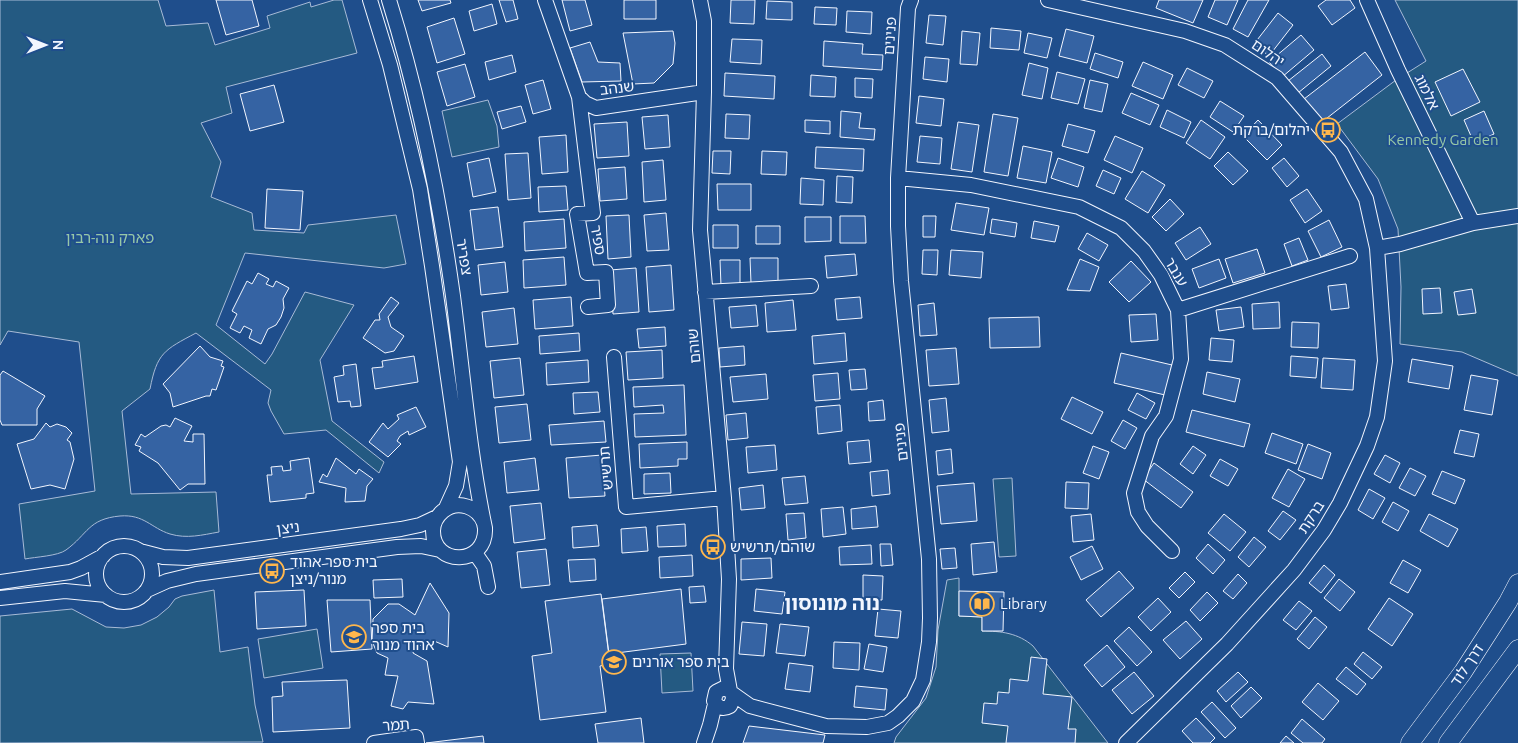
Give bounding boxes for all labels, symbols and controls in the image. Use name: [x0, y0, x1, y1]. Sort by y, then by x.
street label: פנינים: [880, 16, 899, 56]
north arrow: [20, 20, 70, 70]
street label: יהלום: [1249, 35, 1288, 70]
text: N: [50, 40, 66, 50]
street label: אלמוג: [1412, 71, 1443, 112]
street label: שנהב: [599, 77, 635, 98]
bus stop icon: יהלום/ברקת: [1315, 117, 1341, 143]
place label: יהלום/ברקת: [1233, 121, 1310, 138]
park label: Kennedy Garden: [1387, 131, 1499, 148]
street label: ספיר: [587, 223, 610, 256]
park label: פארק נוה-רבין: [66, 229, 154, 246]
street label: צפריר: [453, 237, 476, 276]
street label: ענבר: [1161, 254, 1192, 289]
street label: שוהם: [684, 328, 704, 364]
street label: פנינים: [890, 422, 911, 462]
street label: תרשיש: [595, 445, 616, 491]
street label: ברקת: [1294, 497, 1328, 536]
street label: ניצן: [275, 518, 300, 537]
bus stop icon: שוהם/תרשיש: [700, 534, 726, 560]
place label: שוהם/תרשיש: [730, 538, 815, 555]
place label: בית ספר אהוד מנור/ניצן: [290, 553, 378, 587]
bus stop icon: בית ספר אהוד מנור/ניצן: [259, 558, 285, 584]
district label: נוה מונוסון: [784, 591, 880, 614]
library icon: Library: [969, 591, 995, 617]
place label: Library: [1000, 595, 1047, 612]
place label: בית ספר אהוד מנור: [372, 619, 435, 653]
school or university icon: בית ספר אהוד מנור: [341, 624, 367, 650]
street label: דרך לוד: [1446, 640, 1487, 689]
school or university icon: בית ספר אורנים: [601, 649, 627, 675]
place label: בית ספר אורנים: [632, 653, 730, 670]
street label: תמר: [382, 715, 410, 734]

